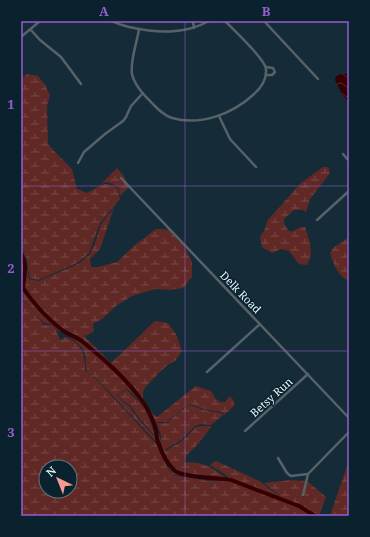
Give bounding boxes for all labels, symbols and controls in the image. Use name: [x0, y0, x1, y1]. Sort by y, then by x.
text: A: [99, 2, 109, 20]
text: B: [262, 2, 271, 20]
text: 1: [7, 95, 15, 113]
text: 2: [7, 259, 15, 277]
street label: Delk Road: [217, 268, 265, 316]
street label: Betsy Run: [247, 374, 295, 420]
text: 3: [7, 423, 15, 441]
north arrow: [38, 459, 78, 499]
text: N: [43, 463, 59, 480]

